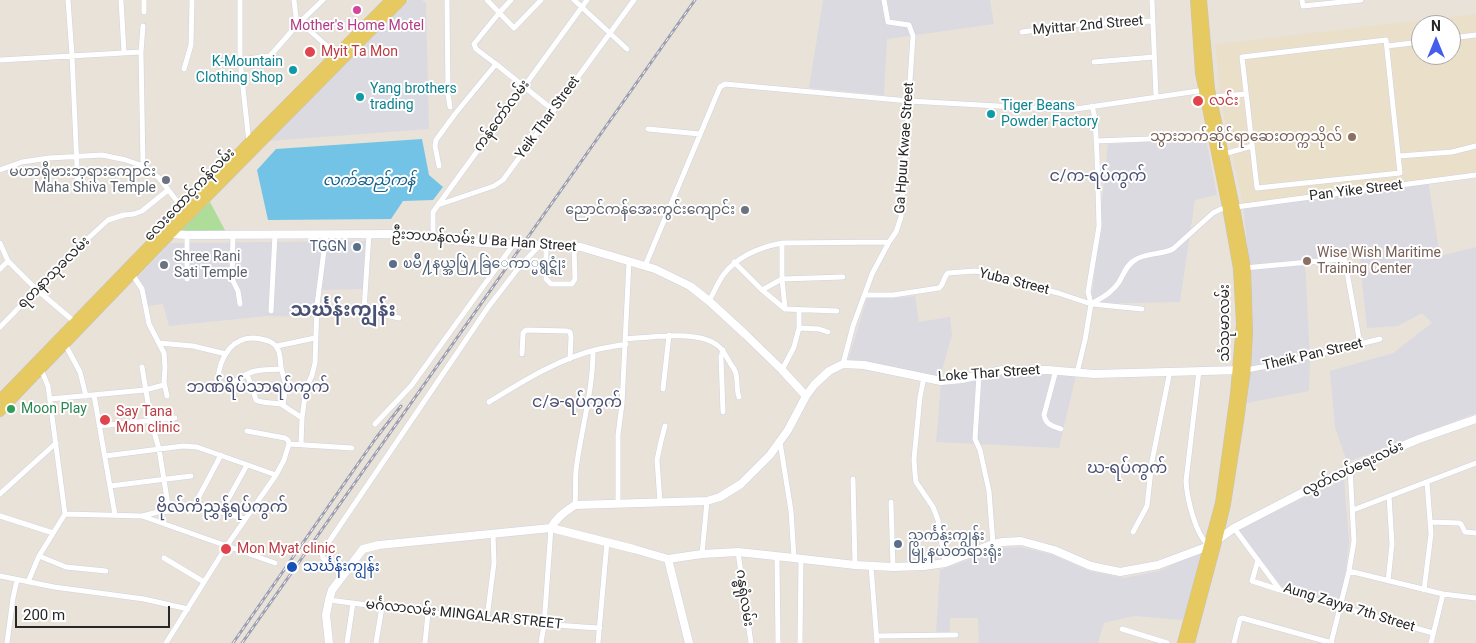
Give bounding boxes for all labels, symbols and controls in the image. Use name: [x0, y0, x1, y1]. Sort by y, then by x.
marker: Mother's Home Motel: [351, 4, 363, 16]
street label: Myittar 2nd Street: [1032, 13, 1144, 39]
north arrow: [1411, 15, 1461, 65]
place label: Mother's Home Motel: [290, 18, 424, 34]
text: N: [1431, 18, 1441, 34]
place label: Myit Ta Mon: [321, 44, 398, 60]
marker: Myit Ta Mon: [303, 45, 317, 59]
place label: K-Mountain Clothing Shop: [196, 54, 283, 86]
marker: K-Mountain Clothing Shop: [287, 64, 299, 76]
street label: Yeik Thar Street: [512, 73, 584, 163]
street label: ကန်တော်လမ်း: [470, 77, 534, 155]
place label: Yang brothers trading: [370, 81, 457, 114]
street label: Ga Hpuu Kwae Street: [892, 82, 918, 214]
marker: Yang brothers trading: [354, 91, 366, 103]
place label: လင်း: [1209, 93, 1239, 109]
marker: လင်း: [1191, 94, 1205, 108]
place label: Tiger Beans Powder Factory: [1001, 98, 1098, 130]
marker: Tiger Beans Powder Factory: [985, 108, 997, 120]
place label: သွားဘက်‌ဆိုင်ရာဆေးတက္ကသိုလ်: [1150, 129, 1342, 145]
marker: သွားဘက်‌ဆိုင်ရာဆေးတက္ကသိုလ်: [1346, 131, 1358, 143]
street label: လေးထောင့်ကန်လမ်း: [141, 145, 239, 245]
place label: မဟာရှီဗားဘုရားကျောင်း Maha Shiva Temple: [9, 164, 156, 196]
district label: င/က-ရပ်ကွက်: [1049, 167, 1147, 187]
water label: လက်ဆည်ကန်: [323, 172, 415, 190]
marker: မဟာရှီဗားဘုရားကျောင်း Maha Shiva Temple: [160, 174, 172, 186]
street label: Pan Yike Street: [1308, 177, 1404, 205]
place label: ညောင်ကန်အေးကွင်းကျောင်း: [565, 202, 735, 218]
marker: ညောင်ကန်အေးကွင်းကျောင်း: [739, 204, 751, 216]
street label: ဦးဘဟန်လမ်း U Ba Han Street: [391, 226, 577, 256]
street label: ရတနာသုခလမ်း: [14, 233, 94, 313]
place label: TGGN: [310, 239, 347, 255]
marker: TGGN: [351, 241, 363, 253]
place label: Wise Wish Maritime Training Center: [1317, 245, 1441, 278]
place label: Shree Rani Sati Temple: [174, 249, 247, 282]
marker: Wise Wish Maritime Training Center: [1301, 255, 1313, 267]
place label: ၿမိဳ႔နယ္အဖြဲ႔ခြဲေကာ္မရွင္ရုံး: [403, 256, 566, 272]
marker: ၿမိဳ႔နယ္အဖြဲ႔ခြဲေကာ္မရွင္ရုံး: [387, 258, 399, 270]
marker: Shree Rani Sati Temple: [158, 259, 170, 271]
street label: Yuba Street: [977, 265, 1051, 299]
street label: သံသုမာလမ်း: [1217, 284, 1233, 362]
district label: သင်္ဃန်းကျွန်း: [290, 300, 396, 322]
street label: Theik Pan Street: [1261, 335, 1365, 375]
street label: Loke Thar Street: [937, 362, 1041, 386]
district label: ဘဏ်ရိပ်သာရပ်ကွက်: [186, 378, 330, 398]
district label: င/ခ-ရပ်ကွက်: [532, 393, 622, 413]
place label: Moon Play: [21, 401, 87, 417]
marker: Moon Play: [5, 403, 17, 415]
place label: Say Tana Mon clinic: [116, 404, 180, 437]
marker: Say Tana Mon clinic: [98, 413, 112, 427]
street label: လွတ်လပ်ရေးလမ်း: [1300, 438, 1406, 500]
district label: ဃ-ရပ်ကွက်: [1087, 459, 1167, 479]
district label: ဗိုလ်ကံညွှန့်ရပ်ကွက်: [156, 498, 288, 518]
place label: သင်္ကန်းကျွန်း မြို့နယ်တရားရုံး: [908, 528, 1002, 560]
marker: သင်္ကန်းကျွန်း မြို့နယ်တရားရုံး: [892, 538, 904, 550]
place label: Mon Myat clinic: [237, 541, 335, 557]
marker: Mon Myat clinic: [219, 542, 233, 556]
place label: သင်္ဃန်းကျွန်း: [303, 559, 380, 575]
marker: သင်္ဃန်းကျွန်း: [285, 560, 299, 574]
street label: ဂန္ဓရုံလမ်း: [732, 568, 756, 628]
street label: Aung Zayya 7th Street: [1281, 580, 1417, 636]
scale bar: [18, 596, 172, 628]
street label: မင်္ဂလာလမ်း MINGALAR STREET: [365, 596, 563, 634]
text: 200 m: [23, 606, 65, 624]

